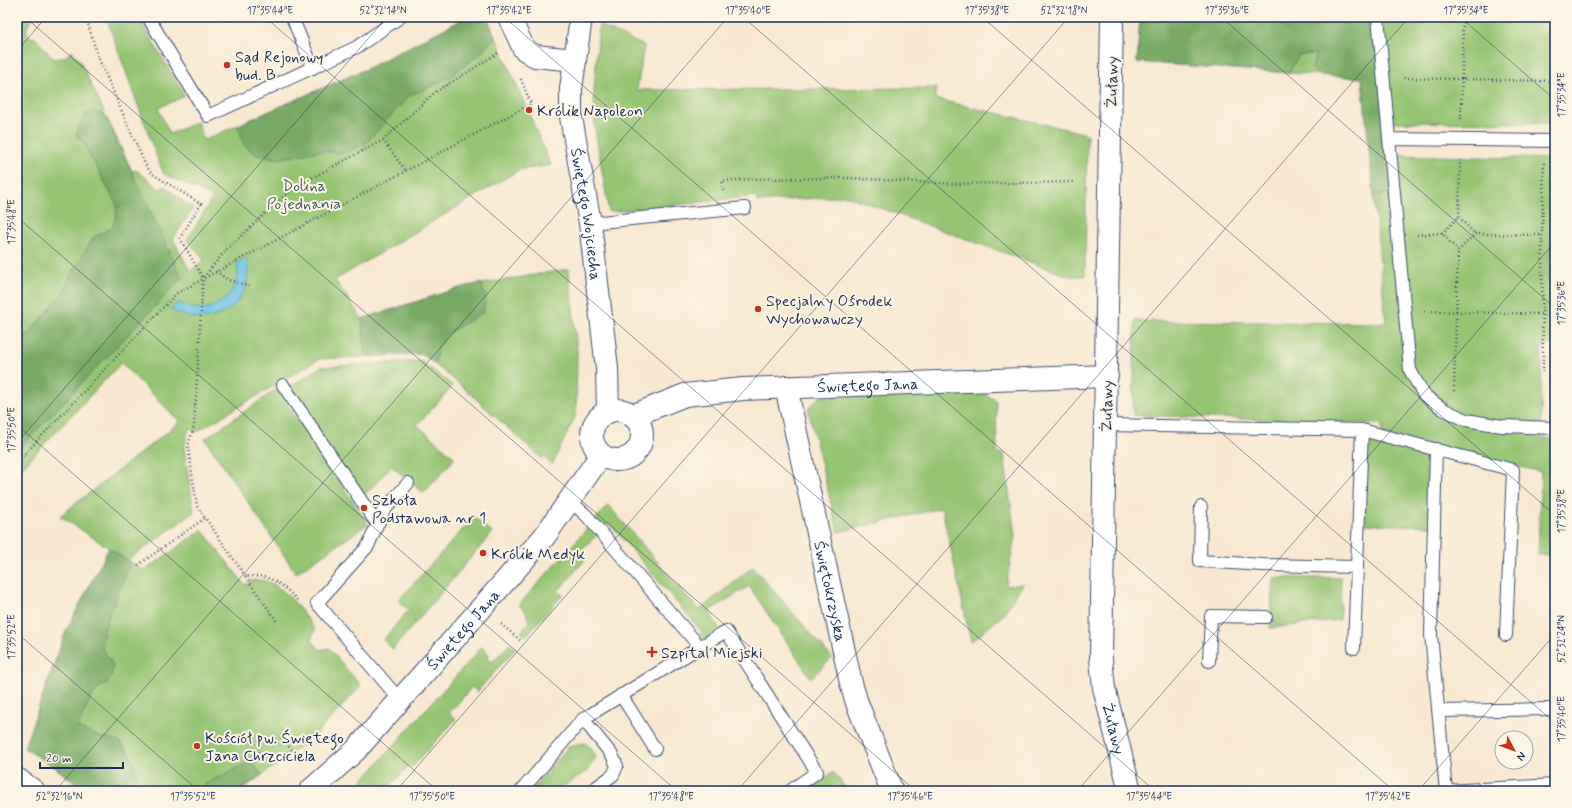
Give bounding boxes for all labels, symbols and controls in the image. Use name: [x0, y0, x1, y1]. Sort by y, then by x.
text: 17°35'44"E: [247, 4, 293, 18]
text: 52°32'14"N: [359, 4, 407, 18]
text: 17°35'42"E: [486, 4, 532, 18]
text: 17°35'40"E: [725, 4, 771, 18]
text: 17°35'38"E: [965, 4, 1009, 18]
text: 52°32'18"N: [1041, 4, 1088, 18]
text: 17°35'36"E: [1205, 4, 1249, 18]
text: 17°35'34"E: [1444, 4, 1489, 18]
place label: Sąd Rejonowy bud. B: [235, 47, 323, 86]
street label: Żuławy: [1102, 56, 1123, 108]
marker: Sąd Rejonowy bud. B: [222, 60, 232, 70]
text: 17°35'34"E: [1555, 72, 1569, 117]
place label: Królik Napoleon: [537, 101, 643, 122]
marker: Królik Napoleon: [524, 105, 534, 115]
street label: Świętego Wojciecha: [565, 146, 606, 282]
park label: Dolina Pojednania: [267, 176, 341, 215]
text: 17°35'48"E: [5, 199, 19, 245]
text: 17°35'36"E: [1555, 281, 1569, 325]
place label: Specjalny Ośrodek Wychowawczy: [766, 291, 892, 330]
marker: Specjalny Ośrodek Wychowawczy: [753, 304, 763, 314]
street label: Świętego Jana: [817, 374, 919, 398]
street label: Żuławy: [1097, 380, 1118, 432]
text: 17°35'50"E: [5, 407, 19, 453]
text: 17°35'38"E: [1555, 489, 1569, 533]
place label: Szkoła Podstawowa nr 1: [372, 490, 486, 529]
marker: Szkoła Podstawowa nr 1: [359, 503, 369, 513]
street label: Świętokrzyska: [808, 539, 851, 644]
place label: Królik Medyk: [491, 544, 585, 565]
marker: Królik Medyk: [478, 548, 488, 558]
street label: Świętego Jana: [423, 585, 505, 675]
text: 17°35'52"E: [5, 614, 19, 660]
text: 52°32'24"N: [1555, 615, 1569, 663]
place label: Szpital Miejski: [661, 643, 762, 664]
marker: Szpital Miejski: [646, 646, 658, 658]
text: 17°35'40"E: [1555, 696, 1569, 742]
street label: Żuławy: [1096, 701, 1129, 757]
place label: Kościół pw. Świętego Jana Chrzciciela: [205, 728, 344, 767]
north arrow: [1494, 730, 1534, 770]
marker: Kościół pw. Świętego Jana Chrzciciela: [192, 741, 202, 751]
scale bar: [40, 744, 123, 770]
text: N: [1513, 749, 1528, 763]
text: 20 m: [46, 751, 72, 767]
text: 52°32'16"N: [36, 790, 83, 804]
text: 17°35'52"E: [170, 790, 216, 804]
text: 17°35'50"E: [409, 790, 455, 804]
text: 17°35'48"E: [648, 790, 694, 804]
text: 17°35'46"E: [887, 790, 933, 804]
text: 17°35'44"E: [1126, 790, 1172, 804]
text: 17°35'42"E: [1365, 790, 1411, 804]

